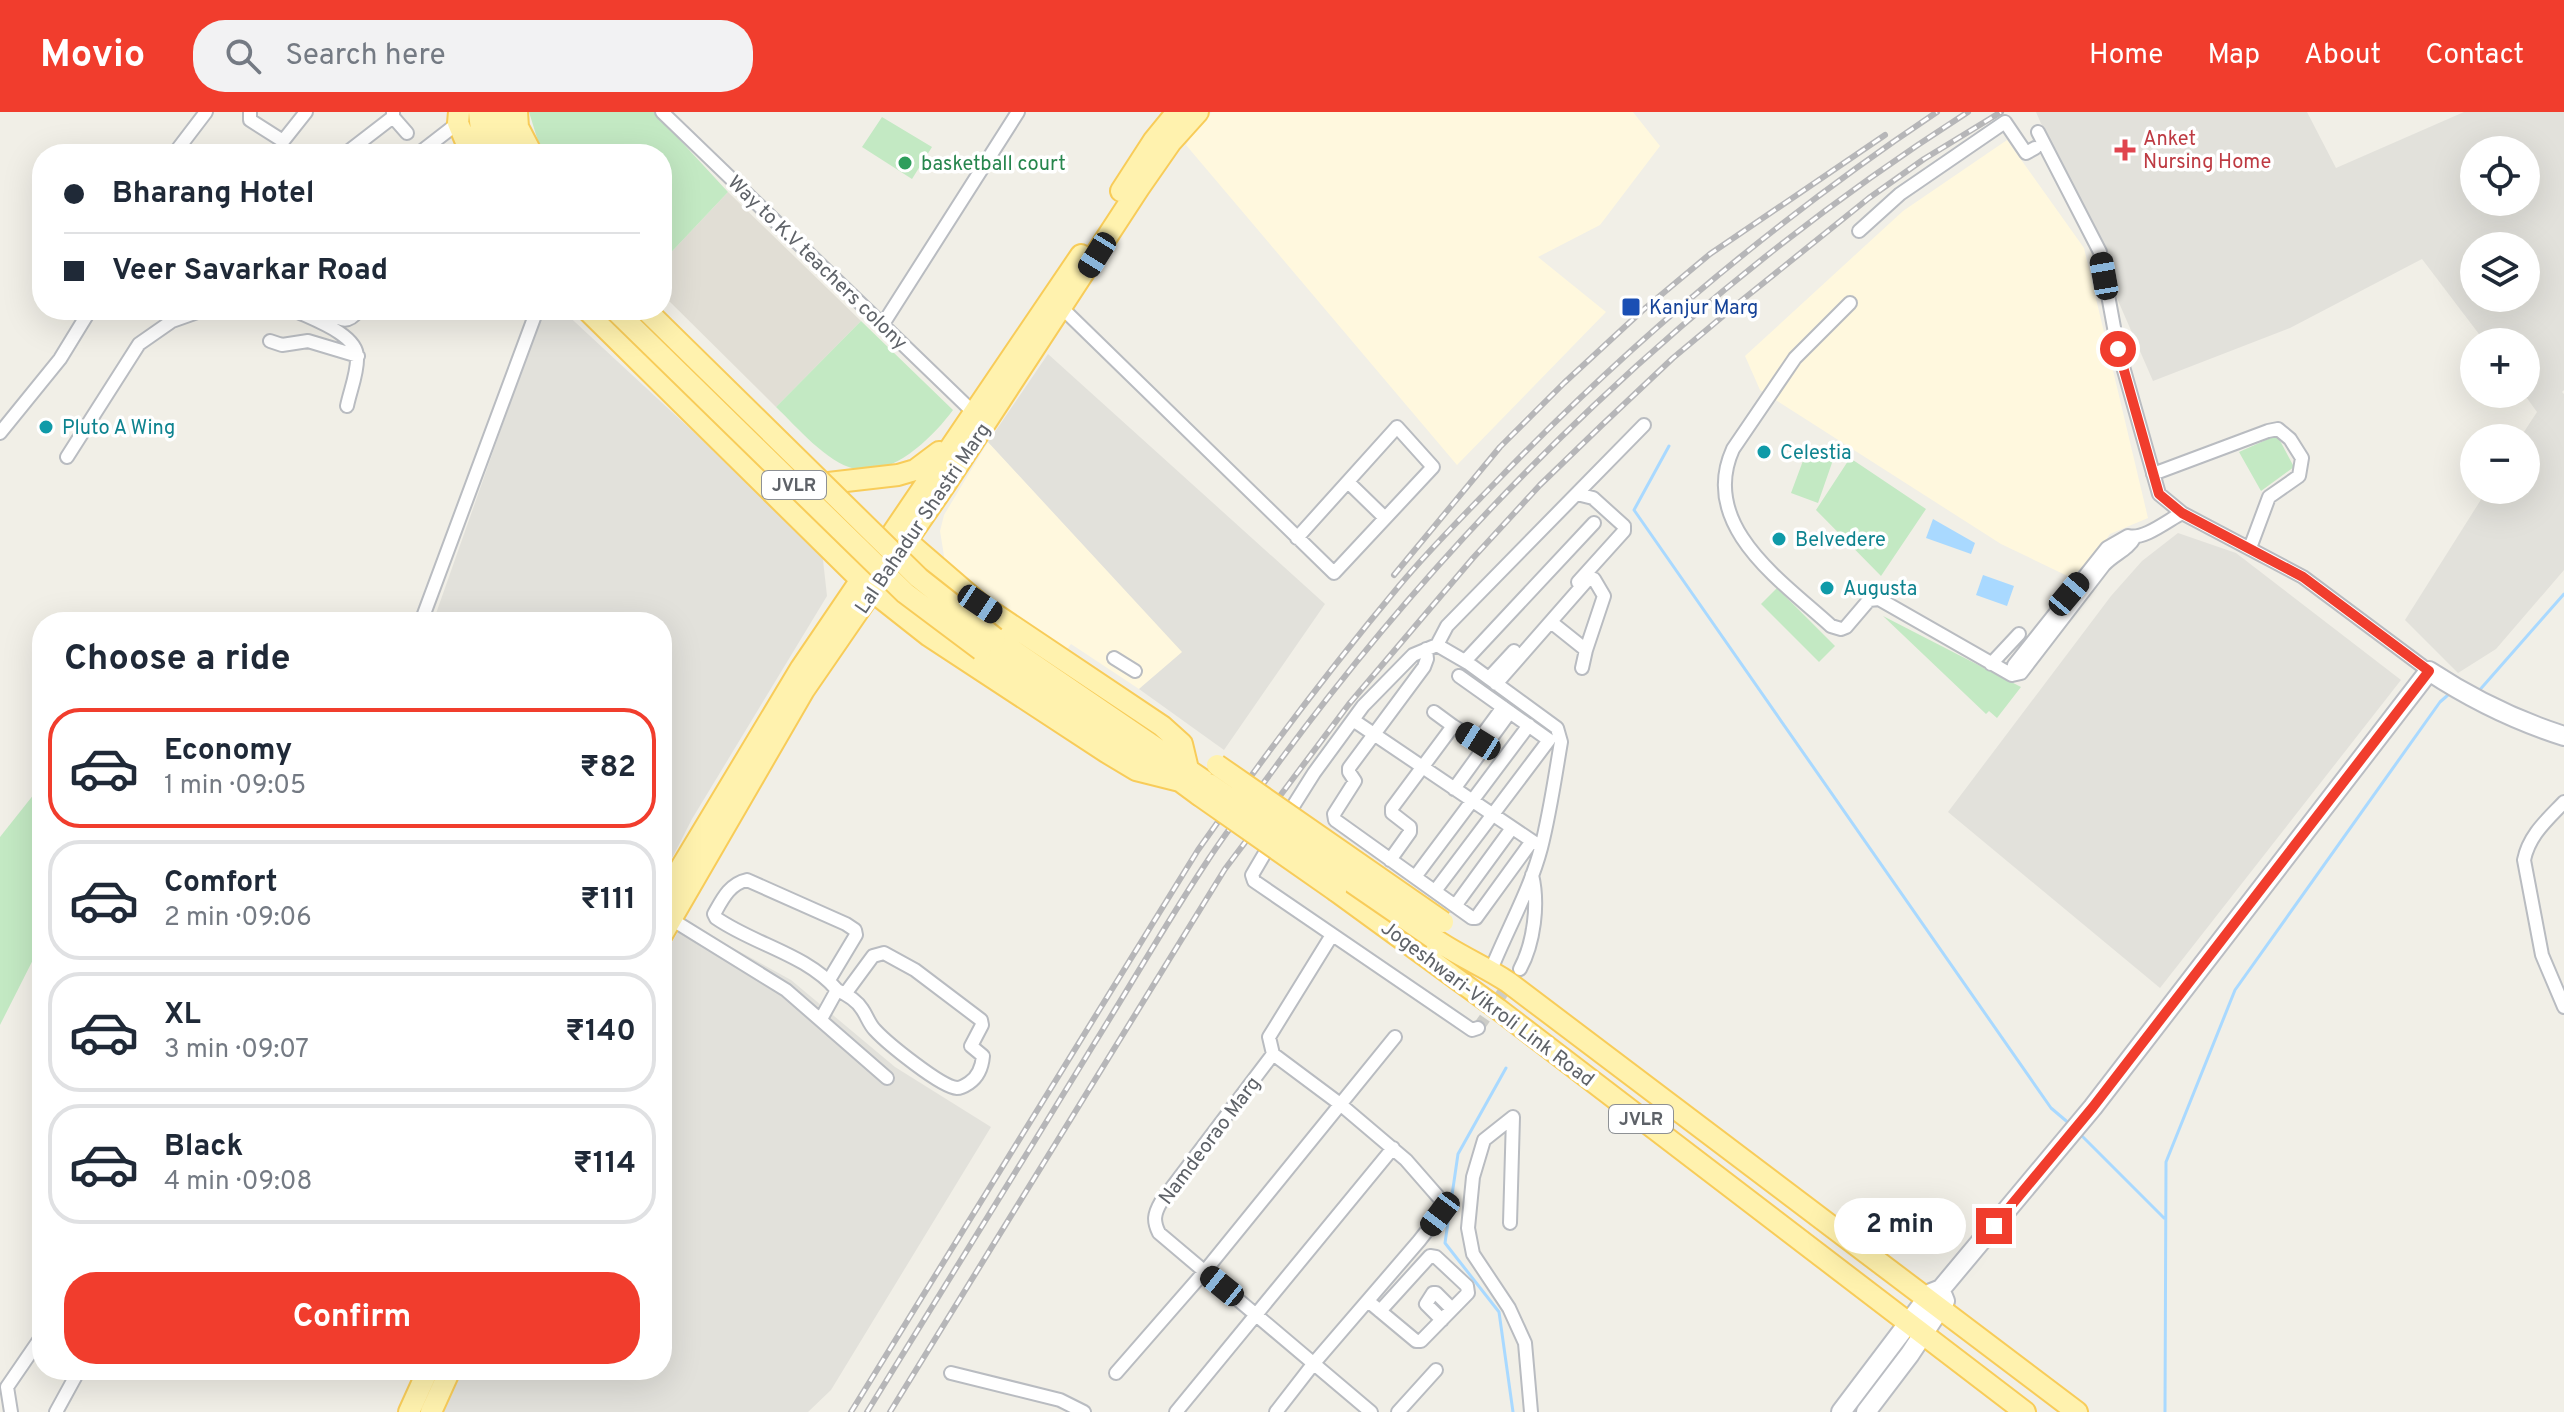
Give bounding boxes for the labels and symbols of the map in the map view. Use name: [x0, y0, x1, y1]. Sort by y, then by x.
place label: Anket Nursing Home: [2143, 127, 2271, 176]
marker: Anket Nursing Home: [2114, 139, 2136, 161]
place label: basketball court: [921, 152, 1066, 178]
marker: basketball court: [896, 154, 914, 172]
street label: Way to K.V teachers colony: [721, 171, 912, 356]
car: [1074, 228, 1120, 282]
car: [2088, 250, 2120, 302]
marker: Kanjur Marg: [1620, 296, 1642, 318]
place label: Kanjur Marg: [1649, 296, 1758, 322]
route start: [2100, 331, 2136, 367]
place label: Pluto A Wing: [62, 416, 175, 442]
marker: Pluto A Wing: [37, 418, 55, 436]
street label: Lal Bahadur Shastri Marg: [850, 419, 997, 620]
place label: Celestia: [1780, 441, 1852, 467]
marker: Celestia: [1755, 443, 1773, 461]
road number: JVLR: [762, 471, 826, 499]
place label: Belvedere: [1795, 528, 1886, 554]
marker: Belvedere: [1770, 530, 1788, 548]
car: [2044, 568, 2094, 620]
place label: Augusta: [1843, 577, 1917, 603]
marker: Augusta: [1818, 579, 1836, 597]
car: [953, 581, 1007, 627]
car: [1451, 718, 1505, 764]
street label: Jogeshwari-Vikroli Link Road: [1375, 916, 1599, 1093]
street label: Namdeorao Marg: [1154, 1072, 1267, 1210]
road number: JVLR: [1609, 1105, 1673, 1133]
car: [1416, 1188, 1464, 1240]
callout: 2 min: [1834, 1198, 1966, 1254]
route end: [1976, 1208, 2012, 1244]
car: [1196, 1262, 1248, 1310]

